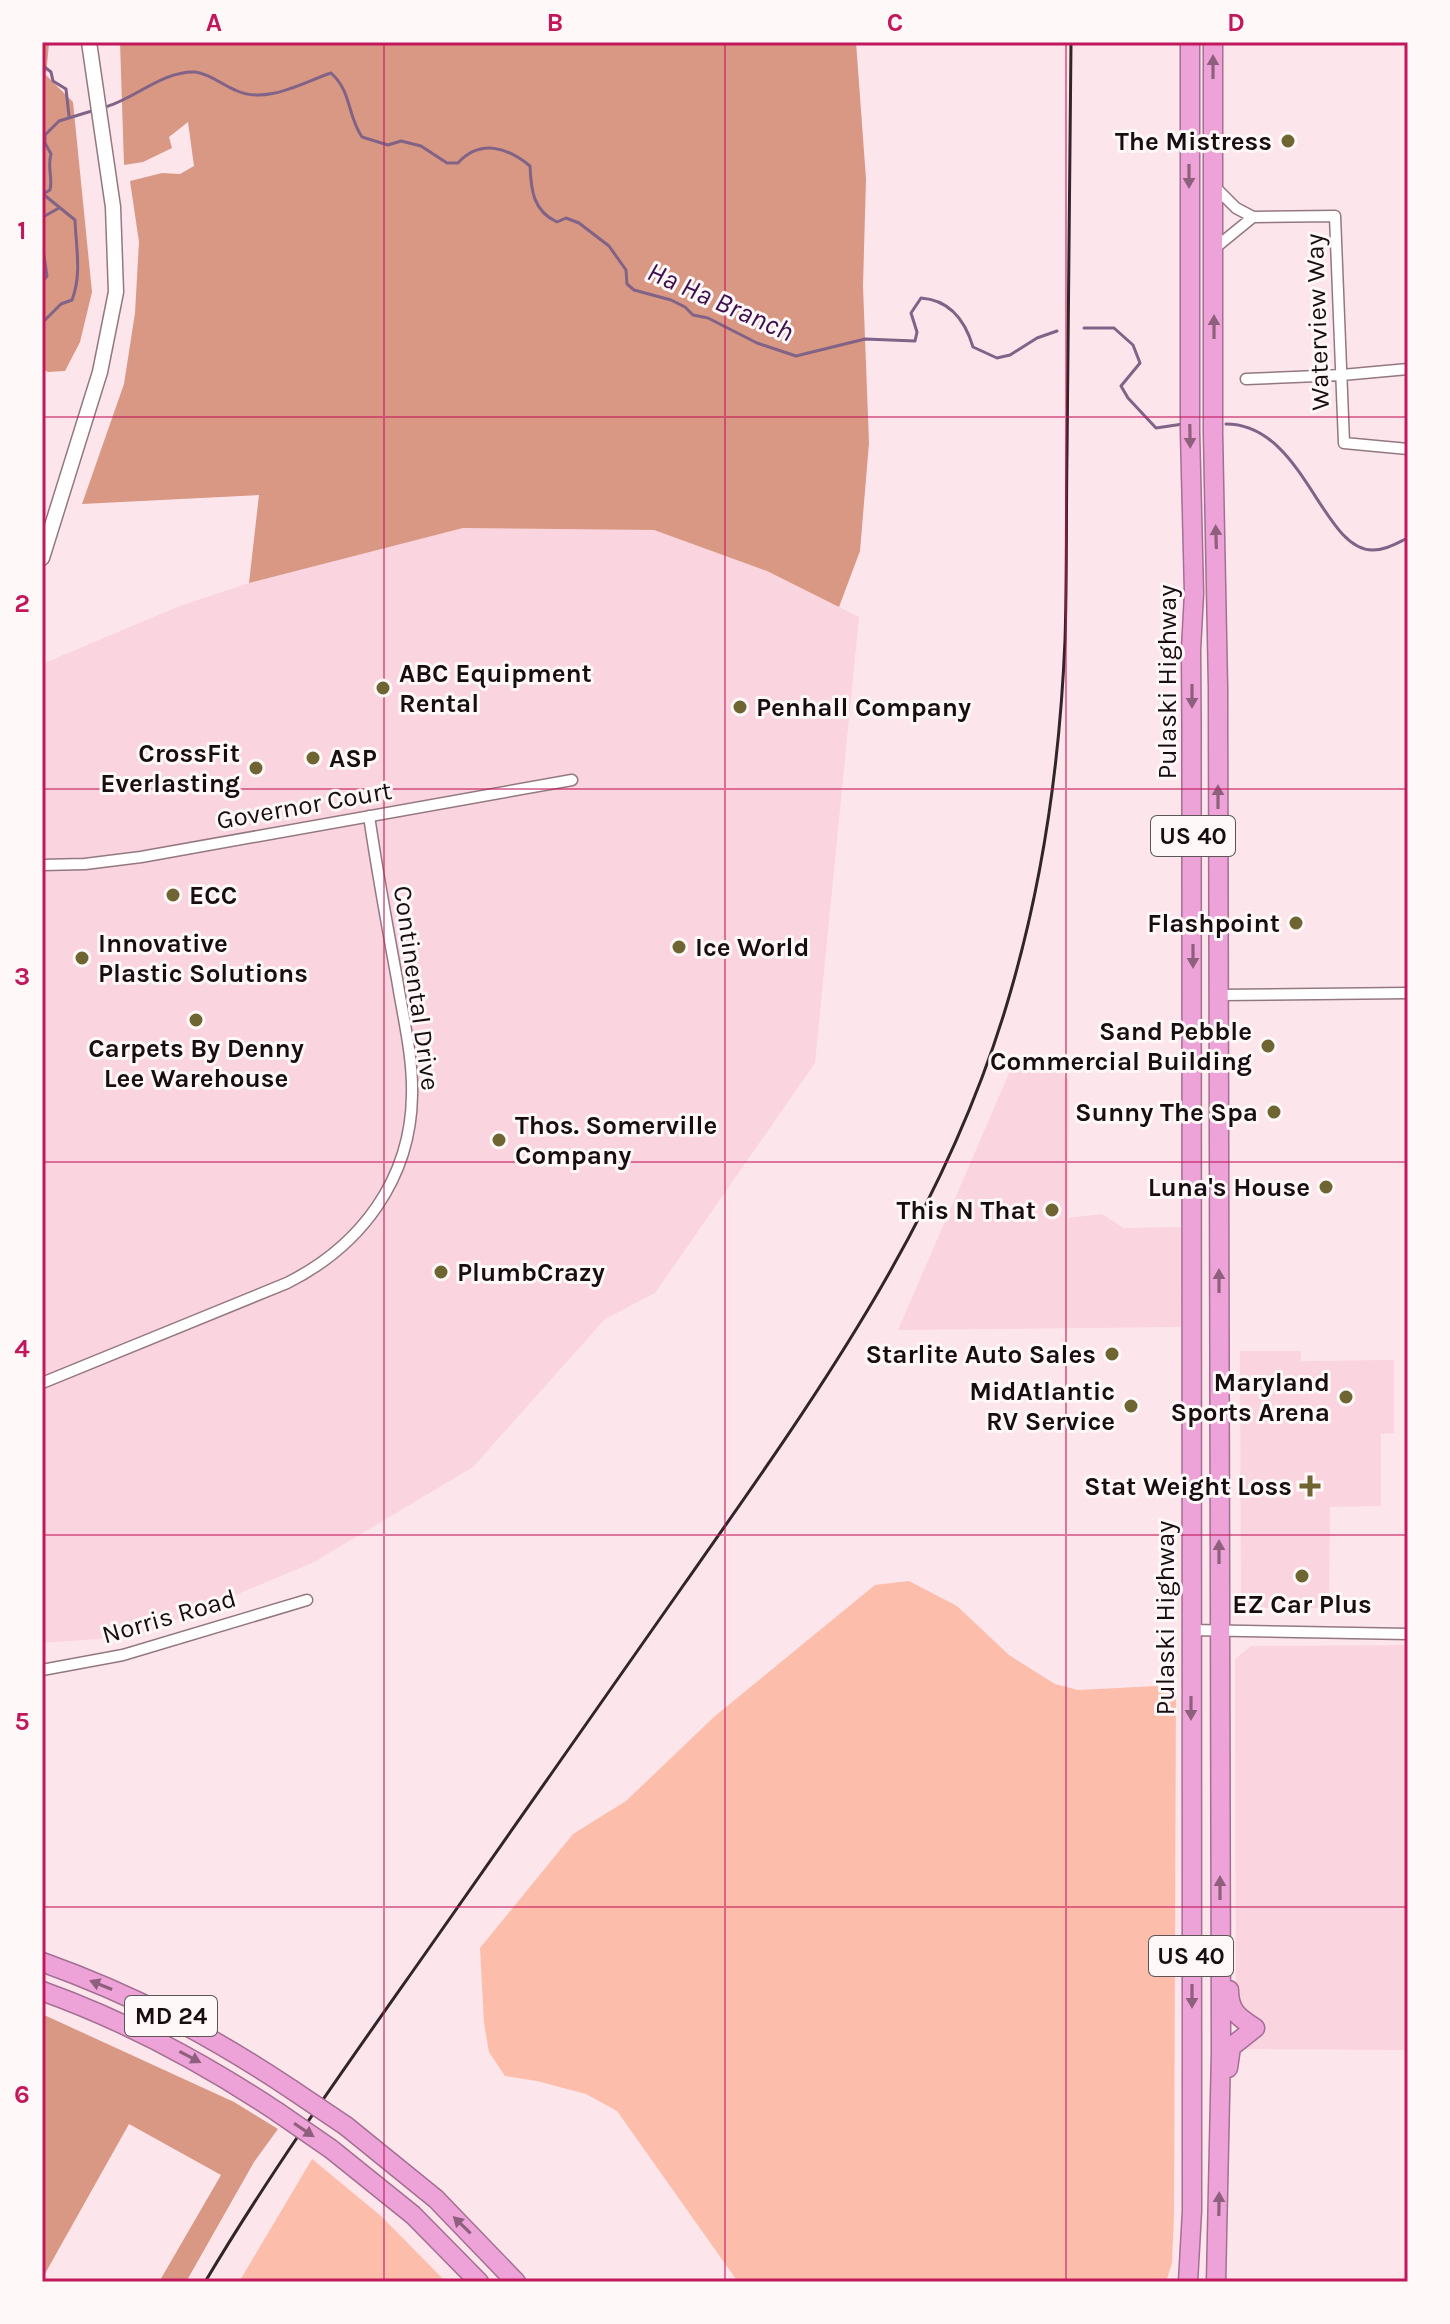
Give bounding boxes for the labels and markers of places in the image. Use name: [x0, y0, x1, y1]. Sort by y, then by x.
place label: The Mistress: [1115, 126, 1272, 157]
marker: The Mistress: [1279, 132, 1297, 150]
place label: ABC Equipment Rental: [399, 658, 592, 719]
marker: ABC Equipment Rental: [374, 679, 392, 697]
place label: Penhall Company: [756, 692, 971, 723]
marker: Penhall Company: [731, 698, 749, 716]
place label: CrossFit Everlasting: [100, 738, 240, 799]
place label: ASP: [329, 743, 377, 774]
marker: ASP: [304, 749, 322, 767]
marker: CrossFit Everlasting: [247, 759, 265, 777]
place label: ECC: [189, 880, 237, 911]
marker: ECC: [164, 886, 182, 904]
place label: Flashpoint: [1147, 908, 1280, 939]
marker: Flashpoint: [1287, 914, 1305, 932]
place label: Innovative Plastic Solutions: [98, 928, 308, 989]
place label: Ice World: [695, 932, 809, 963]
marker: Ice World: [670, 938, 688, 956]
marker: Innovative Plastic Solutions: [73, 949, 91, 967]
marker: Carpets By Denny Lee Warehouse: [187, 1011, 205, 1029]
place label: Sand Pebble Commercial Building: [990, 1016, 1252, 1077]
place label: Carpets By Denny Lee Warehouse: [88, 1033, 304, 1094]
marker: Sand Pebble Commercial Building: [1259, 1037, 1277, 1055]
place label: Sunny The Spa: [1075, 1097, 1258, 1128]
marker: Sunny The Spa: [1265, 1103, 1283, 1121]
place label: Thos. Somerville Company: [515, 1110, 717, 1171]
marker: Thos. Somerville Company: [490, 1131, 508, 1149]
place label: Luna's House: [1148, 1172, 1310, 1203]
marker: Luna's House: [1317, 1178, 1335, 1196]
place label: This N That: [896, 1195, 1036, 1226]
marker: This N That: [1043, 1201, 1061, 1219]
place label: PlumbCrazy: [457, 1257, 605, 1288]
marker: PlumbCrazy: [432, 1263, 450, 1281]
place label: Starlite Auto Sales: [865, 1339, 1096, 1370]
marker: Starlite Auto Sales: [1103, 1345, 1121, 1363]
place label: Maryland Sports Arena: [1170, 1367, 1330, 1428]
place label: MidAtlantic RV Service: [969, 1376, 1115, 1437]
marker: Maryland Sports Arena: [1337, 1388, 1355, 1406]
marker: MidAtlantic RV Service: [1122, 1397, 1140, 1415]
place label: Stat Weight Loss: [1084, 1471, 1292, 1502]
marker: Stat Weight Loss: [1299, 1475, 1321, 1497]
marker: EZ Car Plus: [1293, 1567, 1311, 1585]
place label: EZ Car Plus: [1232, 1589, 1372, 1620]

